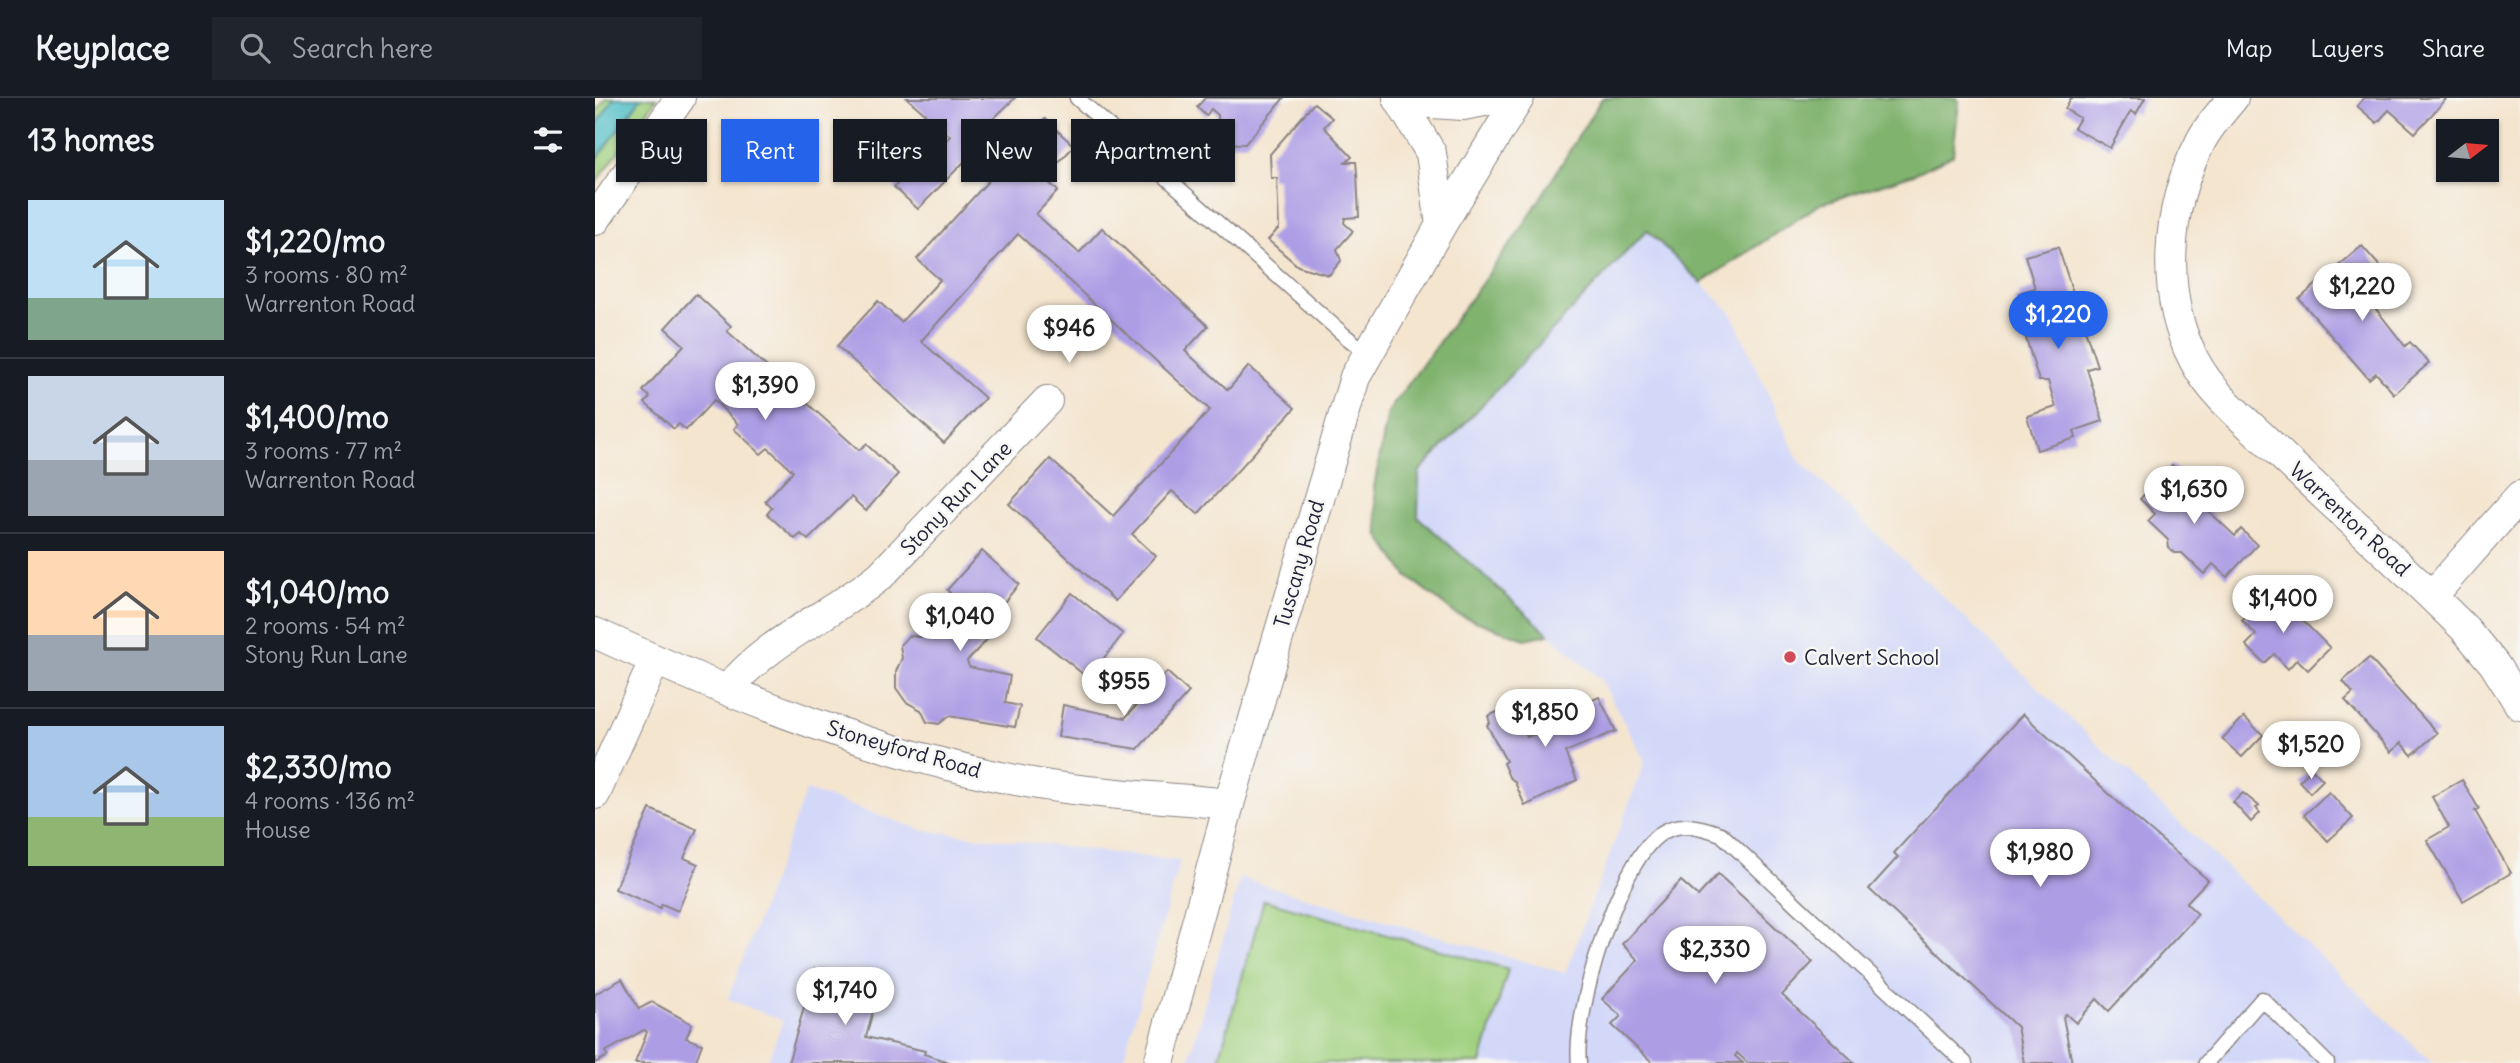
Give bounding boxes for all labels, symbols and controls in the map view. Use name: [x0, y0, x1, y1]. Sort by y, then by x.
search box: [212, 17, 702, 80]
text: Keyplace: [35, 27, 170, 69]
icon: search: [236, 29, 274, 67]
text: Search here: [292, 32, 433, 65]
text: Map: [2226, 33, 2272, 63]
text: Layers: [2310, 33, 2384, 63]
text: Share: [2422, 33, 2485, 63]
chip: Buy: [616, 119, 707, 182]
chip: Rent: [721, 119, 819, 182]
chip: Filters: [833, 119, 947, 182]
chip: New: [961, 119, 1057, 182]
chip: Apartment: [1071, 119, 1235, 182]
north arrow: [2436, 119, 2499, 182]
map controls: [2436, 119, 2499, 182]
text: 13 homes: [28, 121, 154, 159]
icon: filters: [529, 121, 567, 159]
text: $1,220/mo: [245, 222, 385, 260]
icon: home: [84, 228, 168, 312]
text: 3 rooms · 80 m²: [245, 260, 408, 289]
pin: $1,220: [2305, 264, 2419, 323]
text: $1,220: [2329, 271, 2395, 300]
text: Warrenton Road: [245, 289, 415, 318]
pin: $1,220: [2001, 292, 2115, 351]
text: $1,220: [2025, 299, 2091, 328]
pin: $946: [1028, 306, 1110, 365]
text: $946: [1043, 313, 1095, 342]
pin: $1,390: [708, 362, 822, 422]
text: $1,390: [731, 370, 799, 399]
text: $1,400/mo: [245, 398, 389, 436]
icon: home: [84, 404, 168, 488]
street label: Stony Run Lane: [895, 435, 1017, 561]
text: 3 rooms · 77 m²: [245, 436, 402, 465]
street label: Warrenton Road: [2284, 456, 2416, 582]
text: Warrenton Road: [245, 465, 415, 494]
pin: $1,630: [2137, 466, 2251, 526]
text: $1,630: [2160, 474, 2228, 503]
street label: Tuscany Road: [1268, 497, 1330, 631]
text: $1,040/mo: [245, 573, 389, 611]
pin: $1,400: [2226, 575, 2340, 635]
icon: home: [84, 579, 168, 663]
text: $1,400: [2248, 583, 2318, 612]
pin: $1,040: [903, 594, 1017, 653]
text: $1,040: [925, 601, 995, 630]
text: 2 rooms · 54 m²: [245, 611, 406, 640]
text: Stony Run Lane: [245, 640, 408, 669]
place label: Calvert School: [1804, 644, 1939, 671]
marker: Calvert School: [1782, 649, 1798, 665]
pin: $955: [1083, 658, 1165, 718]
text: $955: [1098, 666, 1150, 695]
pin: $1,850: [1488, 690, 1602, 749]
text: $1,850: [1511, 697, 1579, 726]
street label: Stoneyford Road: [824, 714, 984, 784]
pin: $1,520: [2254, 722, 2368, 781]
text: $1,520: [2277, 729, 2345, 758]
text: $2,330/mo: [245, 748, 392, 786]
icon: home: [84, 754, 168, 838]
text: 4 rooms · 136 m²: [245, 786, 415, 815]
text: House: [245, 815, 311, 844]
pin: $1,980: [1983, 830, 2097, 889]
text: $1,980: [2006, 837, 2074, 866]
pin: $2,330: [1658, 926, 1772, 986]
text: $2,330: [1679, 934, 1751, 963]
pin: $1,740: [788, 968, 902, 1027]
text: $1,740: [812, 975, 878, 1004]

